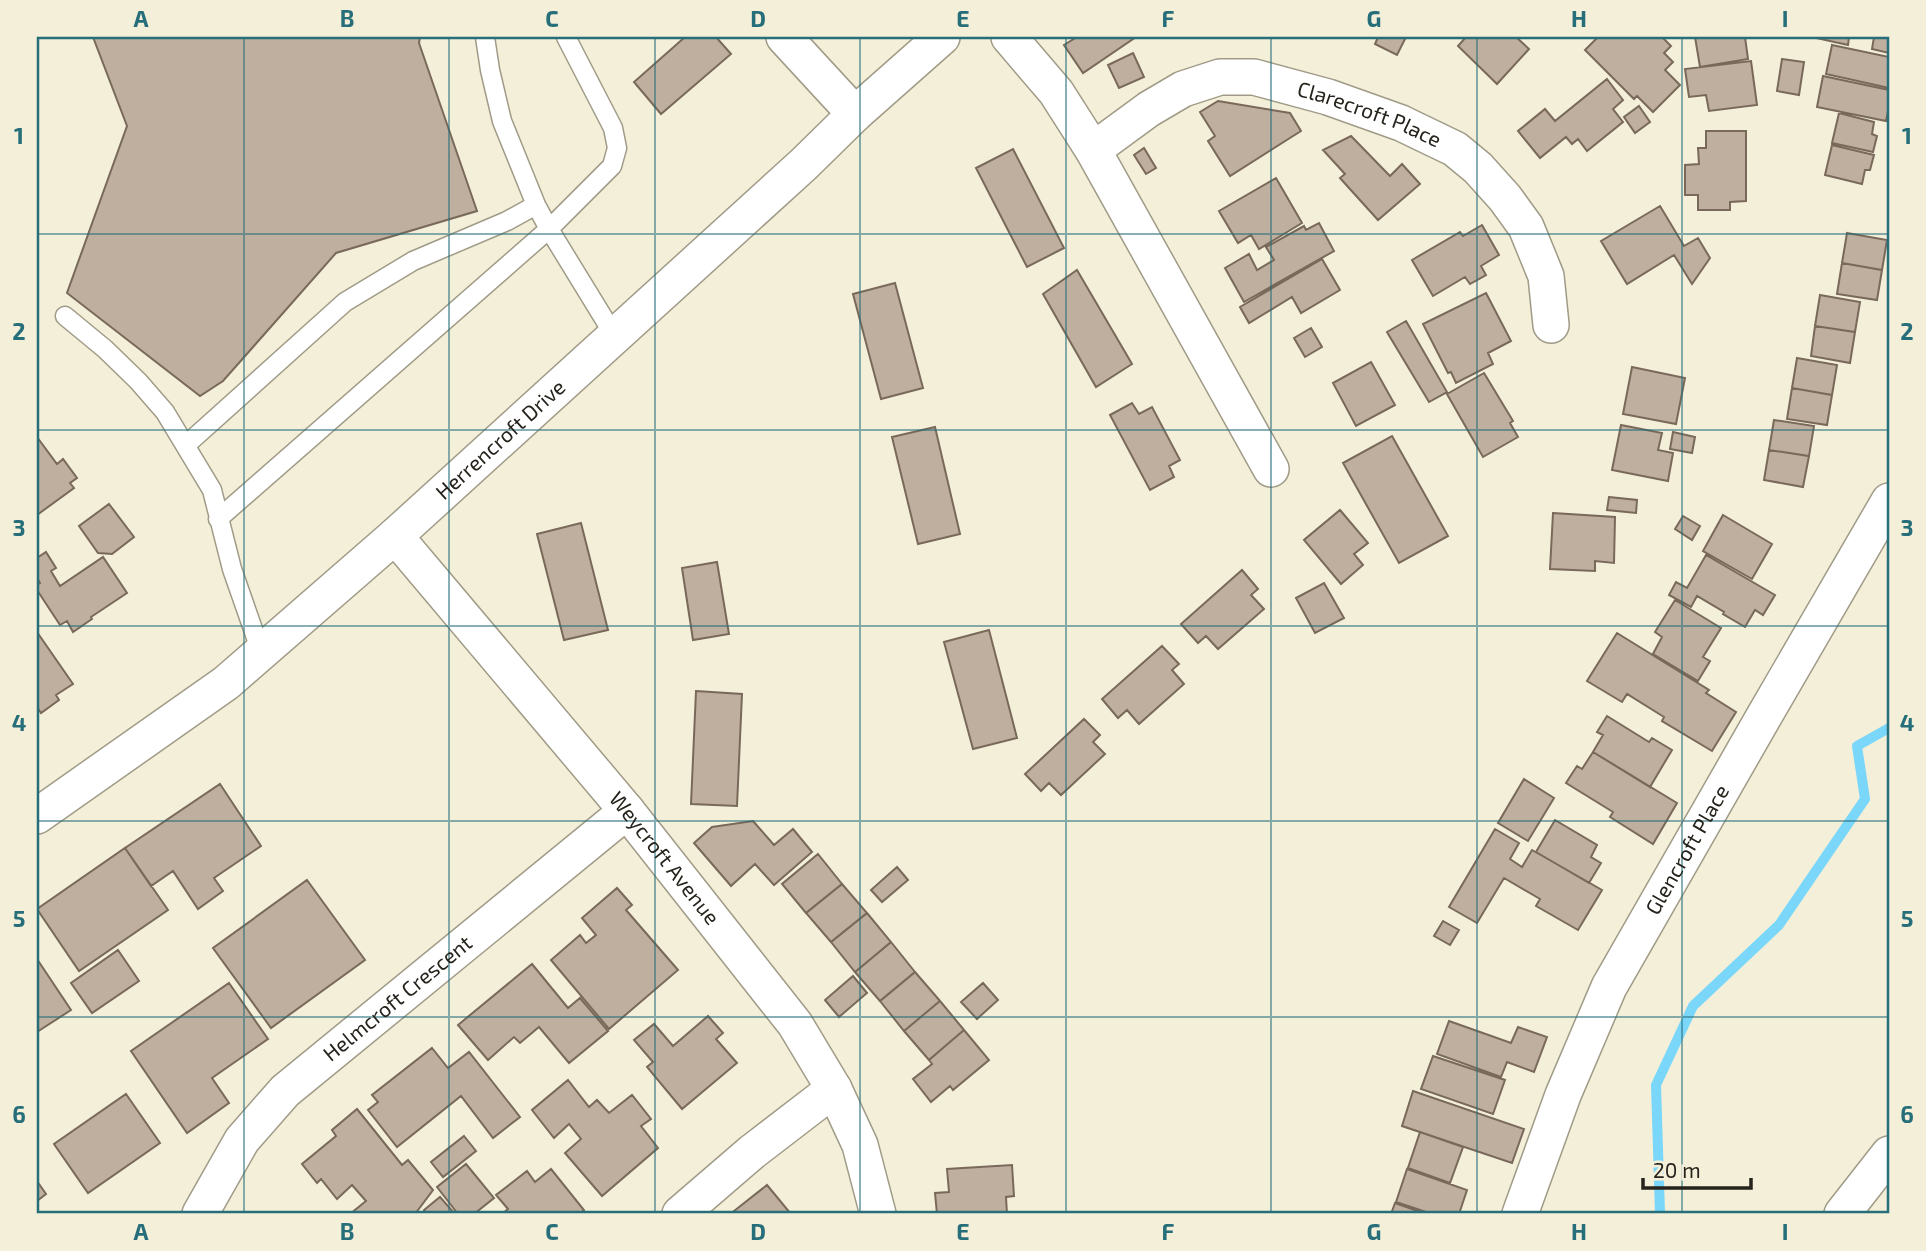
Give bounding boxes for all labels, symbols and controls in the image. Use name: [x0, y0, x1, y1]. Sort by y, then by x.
text: A: [133, 4, 149, 32]
text: B: [340, 4, 354, 32]
text: C: [545, 4, 559, 32]
text: D: [750, 4, 766, 32]
text: E: [956, 4, 970, 32]
text: F: [1162, 4, 1175, 32]
text: G: [1367, 4, 1381, 32]
text: H: [1571, 4, 1587, 32]
text: I: [1782, 4, 1788, 32]
street label: Clarecroft Place: [1295, 75, 1446, 152]
text: 1: [14, 121, 24, 149]
text: 1: [1902, 121, 1912, 149]
text: 2: [12, 317, 26, 345]
text: 2: [1900, 317, 1914, 345]
street label: Herrencroft Drive: [430, 374, 570, 504]
text: 3: [12, 513, 26, 541]
text: 3: [1900, 513, 1914, 541]
text: 4: [12, 708, 26, 736]
text: 4: [1900, 708, 1914, 736]
street label: Glencroft Place: [1639, 780, 1733, 918]
street label: Weycroft Avenue: [605, 786, 726, 929]
text: 5: [13, 904, 25, 932]
text: 5: [1901, 904, 1913, 932]
street label: Helmcroft Crescent: [317, 929, 476, 1066]
text: 6: [12, 1100, 26, 1128]
text: 6: [1900, 1100, 1914, 1128]
scale bar: [1643, 1146, 1751, 1190]
text: 20 m: [1653, 1157, 1701, 1182]
text: A: [133, 1217, 149, 1245]
text: B: [340, 1217, 354, 1245]
text: C: [545, 1217, 559, 1245]
text: D: [750, 1217, 766, 1245]
text: E: [956, 1217, 970, 1245]
text: F: [1162, 1217, 1175, 1245]
text: G: [1367, 1217, 1381, 1245]
text: H: [1571, 1217, 1587, 1245]
text: I: [1782, 1217, 1788, 1245]

